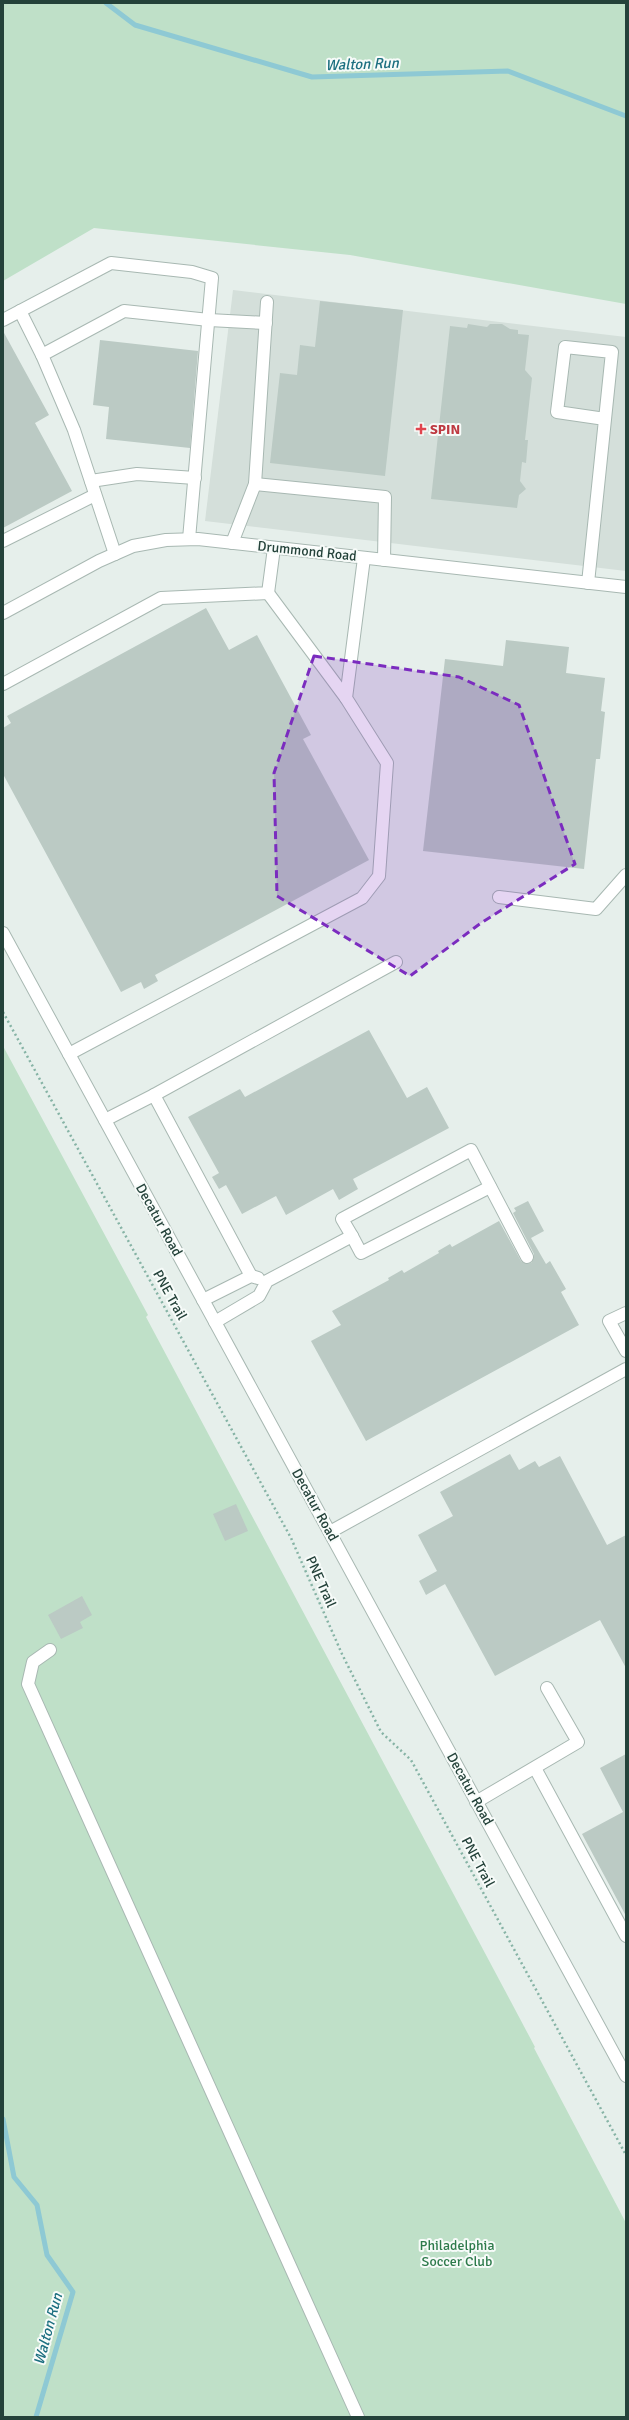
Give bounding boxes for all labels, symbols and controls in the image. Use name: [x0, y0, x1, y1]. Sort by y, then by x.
water label: Walton Run: [325, 54, 400, 74]
place label: SPIN: [430, 421, 460, 438]
marker: SPIN: [415, 423, 427, 435]
street label: Drummond Road: [257, 537, 357, 565]
street label: Decatur Road: [132, 1181, 186, 1259]
street label: PNE Trail: [149, 1267, 191, 1323]
street label: Decatur Road: [288, 1466, 342, 1544]
street label: PNE Trail: [302, 1554, 340, 1610]
street label: Decatur Road: [443, 1750, 497, 1828]
street label: PNE Trail: [458, 1834, 498, 1890]
park label: Philadelphia Soccer Club: [419, 2237, 495, 2270]
water label: Walton Run: [30, 2290, 66, 2367]

